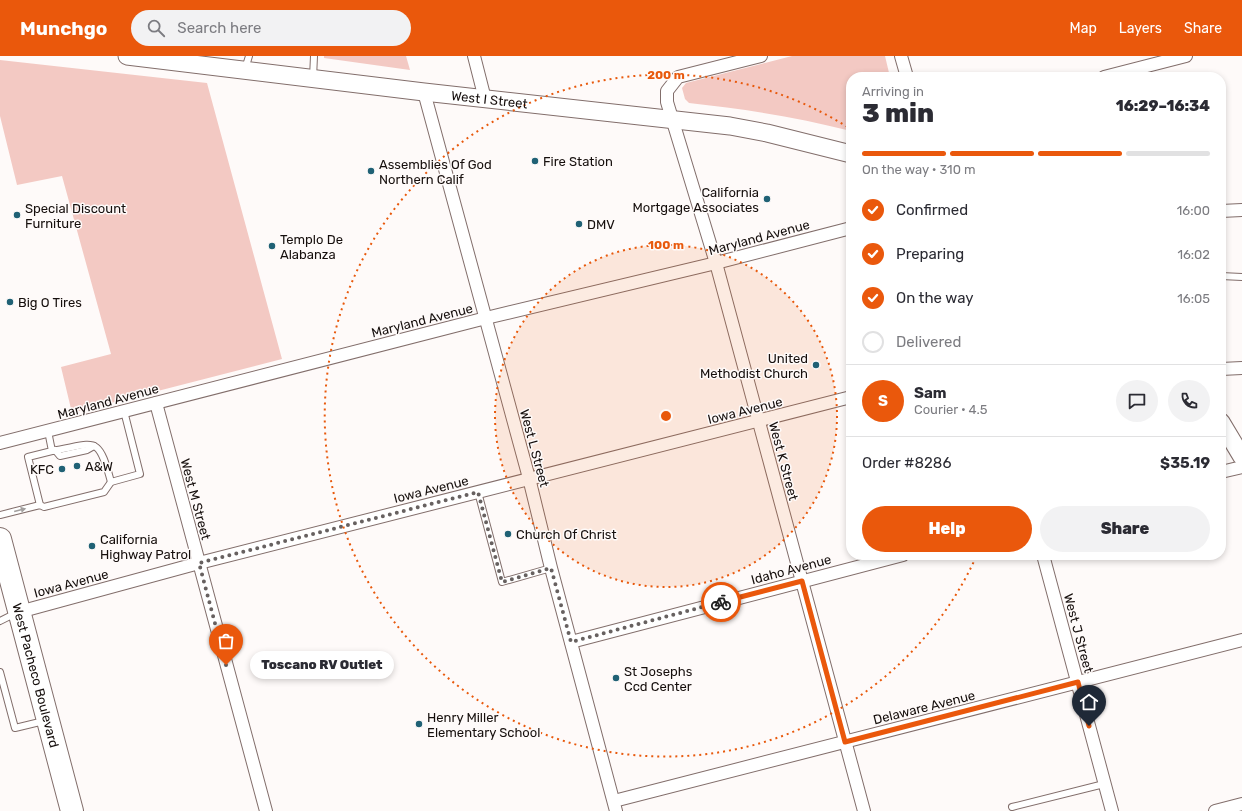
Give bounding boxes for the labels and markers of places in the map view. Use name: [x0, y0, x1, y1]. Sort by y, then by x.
place label: Fire Station: [543, 154, 613, 169]
marker: Fire Station: [530, 156, 540, 166]
place label: Assemblies Of God Northern Calif: [379, 157, 492, 187]
marker: Assemblies Of God Northern Calif: [366, 166, 376, 176]
place label: California Mortgage Associates: [633, 185, 759, 216]
marker: California Mortgage Associates: [762, 194, 772, 204]
place label: Special Discount Furniture: [25, 201, 126, 231]
marker: Special Discount Furniture: [12, 210, 22, 220]
place label: DMV: [587, 217, 615, 232]
marker: DMV: [574, 219, 584, 229]
place label: Templo De Alabanza: [280, 232, 343, 262]
marker: Templo De Alabanza: [267, 241, 277, 251]
place label: Big O Tires: [18, 295, 82, 311]
marker: Big O Tires: [5, 297, 15, 307]
place label: United Methodist Church: [700, 351, 808, 381]
marker: United Methodist Church: [811, 360, 821, 370]
centre of rings: [659, 409, 673, 423]
place label: A&W: [85, 459, 113, 474]
marker: A&W: [72, 461, 82, 471]
place label: KFC: [30, 462, 54, 477]
marker: KFC: [57, 464, 67, 474]
place label: Church Of Christ: [516, 527, 617, 542]
marker: Church Of Christ: [503, 529, 513, 539]
place label: California Highway Patrol: [100, 532, 191, 563]
marker: California Highway Patrol: [87, 541, 97, 551]
pin: [209, 624, 243, 665]
callout: Toscano RV Outlet: [250, 651, 394, 679]
place label: St Josephs Ccd Center: [624, 664, 693, 694]
marker: St Josephs Ccd Center: [611, 673, 621, 683]
pin: [1072, 685, 1106, 726]
place label: Henry Miller Elementary School: [427, 710, 540, 740]
marker: Henry Miller Elementary School: [414, 719, 424, 729]

